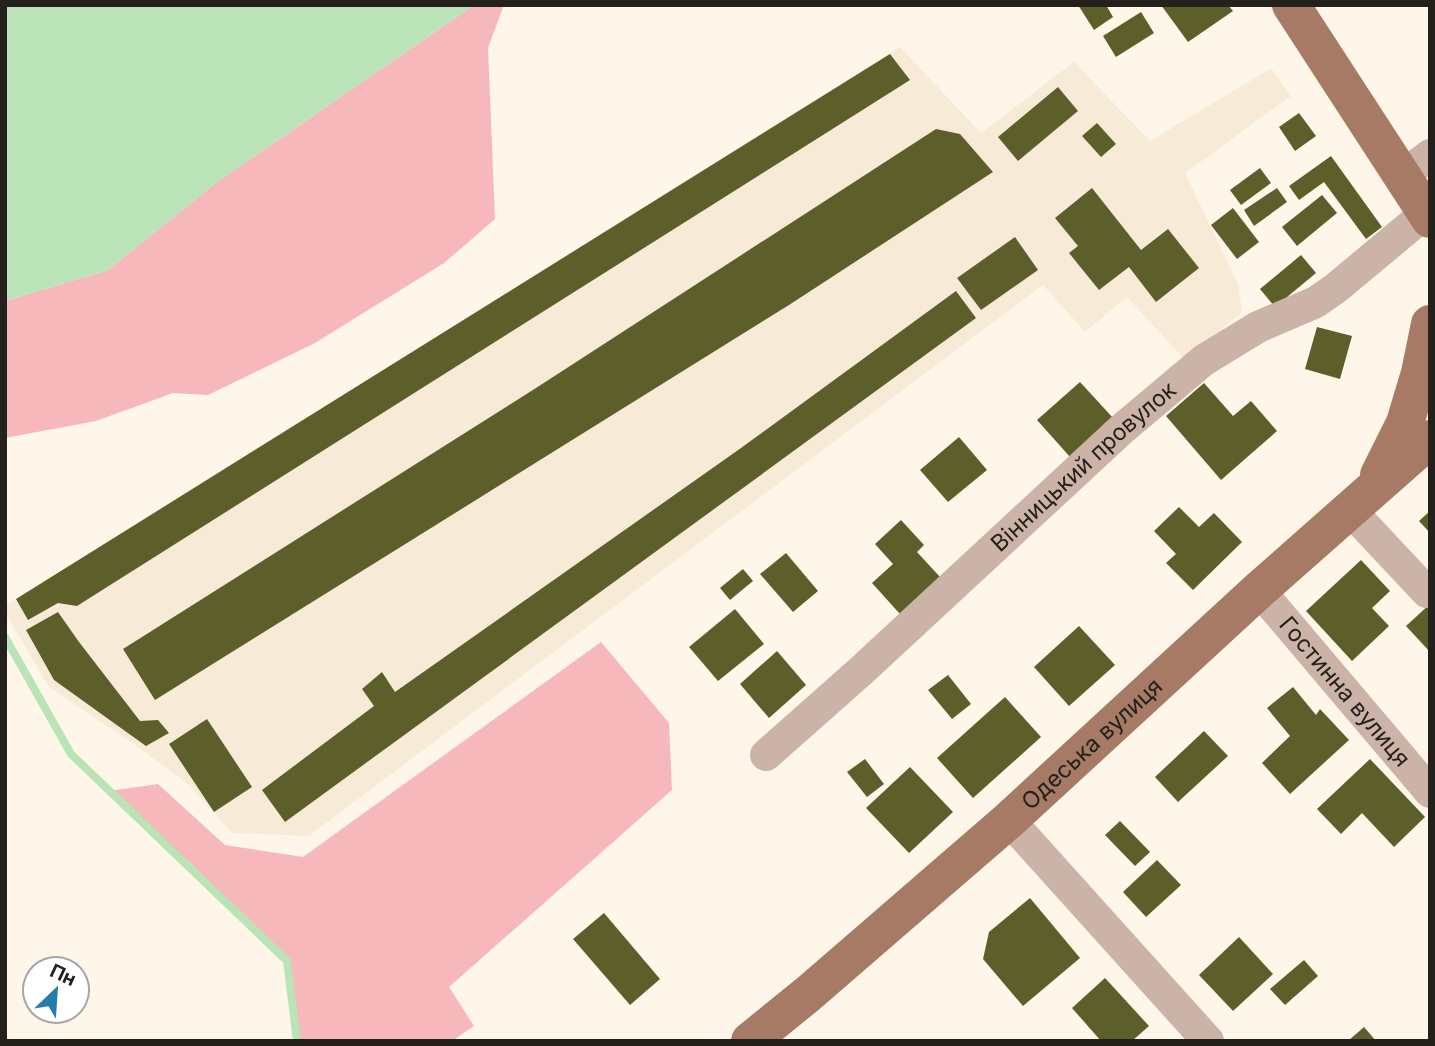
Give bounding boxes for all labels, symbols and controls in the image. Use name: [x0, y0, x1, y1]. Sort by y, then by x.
street label: Вінницький провулок: [985, 375, 1182, 557]
street label: Гостинна вулиця: [1274, 611, 1416, 772]
street label: Одеська вулиця: [1016, 672, 1168, 816]
north arrow: [21, 955, 91, 1025]
text: Пн: [46, 959, 80, 991]

